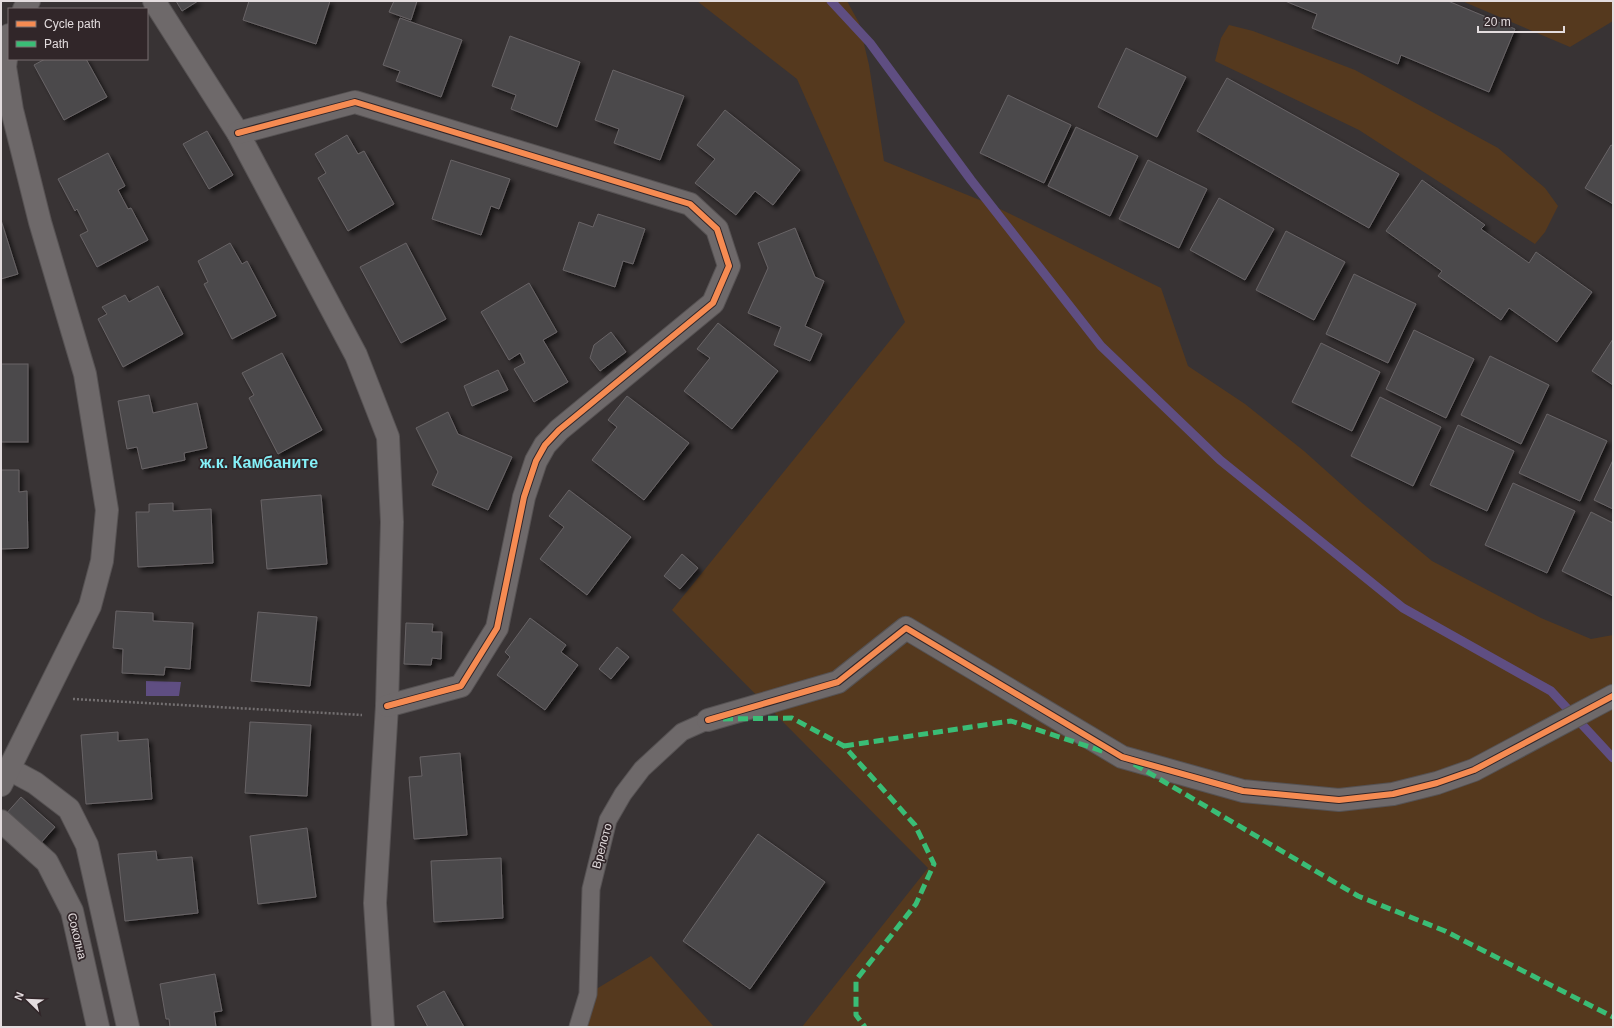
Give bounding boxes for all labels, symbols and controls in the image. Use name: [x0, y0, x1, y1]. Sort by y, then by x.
legend: [8, 8, 148, 60]
scale bar: [1478, 8, 1564, 34]
text: 20 m: [1484, 15, 1511, 29]
text: Cycle path: [44, 17, 101, 31]
text: Path: [44, 37, 69, 51]
district label: ж.к. Камбаните: [199, 454, 318, 471]
street label: Врелото: [589, 821, 615, 870]
street label: Соколна: [64, 911, 90, 961]
north arrow: [8, 980, 48, 1020]
text: N: [12, 990, 26, 1002]

